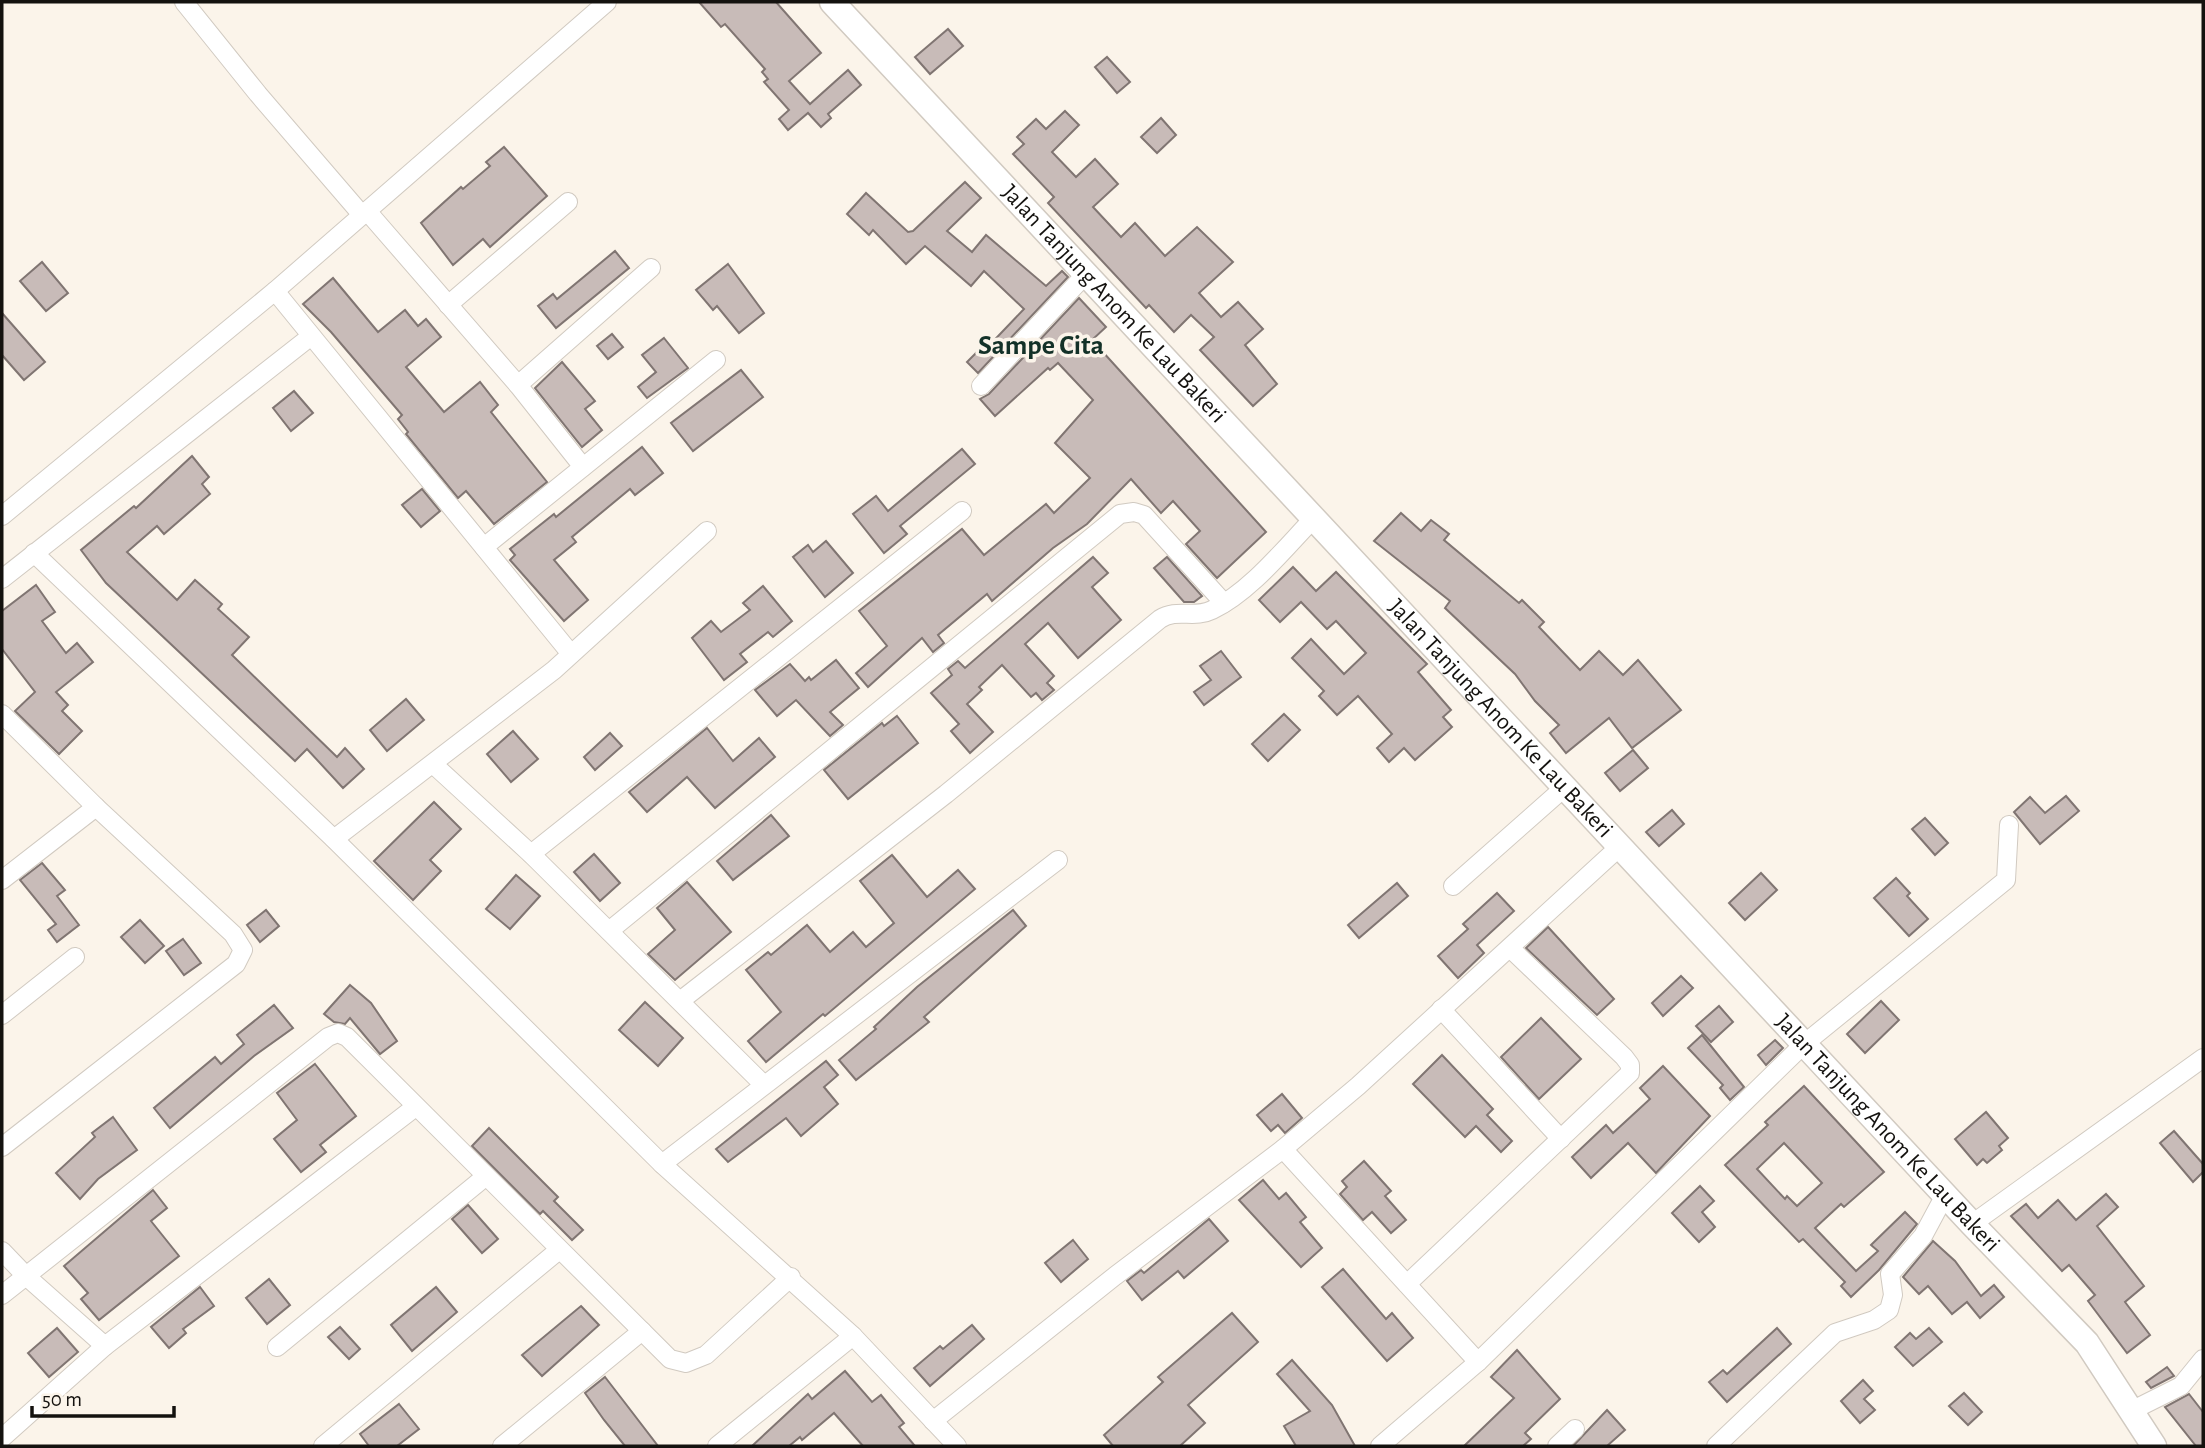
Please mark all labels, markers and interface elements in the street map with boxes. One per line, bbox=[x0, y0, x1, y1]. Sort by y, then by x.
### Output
street label: Jalan Tanjung Anom Ke Lau Bakeri bbox=[997, 180, 1230, 428]
district label: Sampe Cita bbox=[978, 332, 1104, 360]
street label: Jalan Tanjung Anom Ke Lau Bakeri bbox=[1384, 595, 1617, 842]
street label: Jalan Tanjung Anom Ke Lau Bakeri bbox=[1771, 1009, 2004, 1257]
scale bar bbox=[32, 1374, 173, 1418]
text: 50 m bbox=[42, 1389, 82, 1410]

